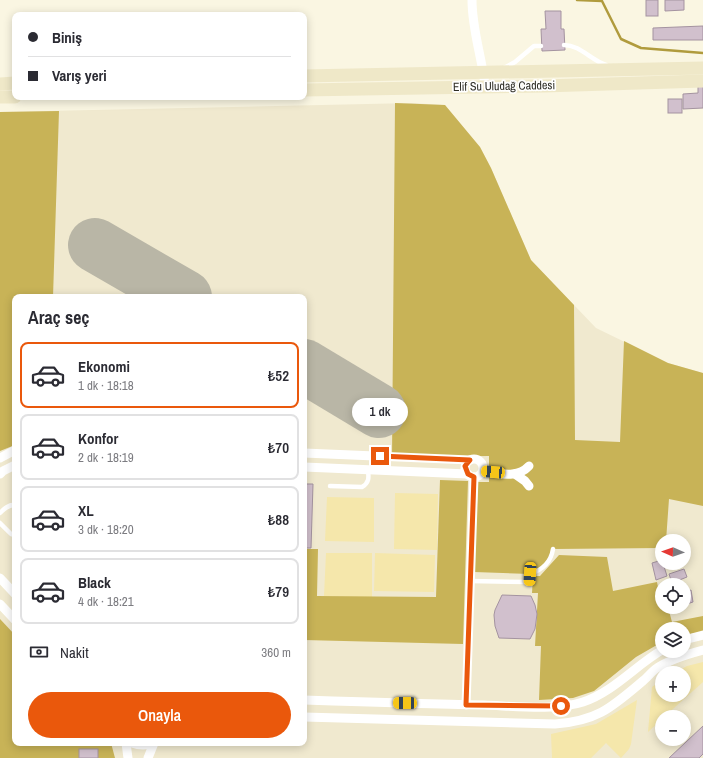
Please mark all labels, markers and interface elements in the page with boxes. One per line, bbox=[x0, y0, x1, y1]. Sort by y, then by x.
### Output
text: Biniş bbox=[52, 27, 82, 48]
text: Varış yeri bbox=[52, 65, 107, 86]
street label: Elif Su Uludağ Caddesi bbox=[453, 77, 555, 95]
text: Araç seç bbox=[28, 305, 90, 330]
text: Ekonomi bbox=[78, 356, 130, 377]
icon: car bbox=[30, 357, 66, 393]
text: ₺52 bbox=[268, 365, 289, 386]
text: 1 dk · 18:18 bbox=[78, 377, 134, 394]
callout: 1 dk bbox=[352, 398, 408, 426]
text: 1 dk bbox=[370, 403, 390, 420]
text: Konfor bbox=[78, 428, 118, 449]
icon: car bbox=[30, 429, 66, 465]
text: ₺70 bbox=[268, 437, 289, 458]
route end bbox=[371, 447, 389, 465]
text: 2 dk · 18:19 bbox=[78, 449, 134, 466]
car bbox=[481, 465, 505, 479]
text: XL bbox=[78, 500, 94, 521]
icon: car bbox=[30, 501, 66, 537]
text: ₺88 bbox=[268, 509, 289, 530]
text: 3 dk · 18:20 bbox=[78, 521, 134, 538]
north arrow bbox=[655, 534, 691, 570]
map controls bbox=[655, 534, 691, 746]
car bbox=[523, 562, 537, 586]
text: Black bbox=[78, 572, 111, 593]
icon: car bbox=[30, 573, 66, 609]
button: locate bbox=[655, 578, 691, 614]
text: ₺79 bbox=[268, 581, 289, 602]
text: 4 dk · 18:21 bbox=[78, 593, 134, 610]
button: layers bbox=[655, 622, 691, 658]
icon: cash bbox=[28, 641, 50, 663]
text: Nakit bbox=[60, 642, 89, 663]
text: 360 m bbox=[261, 644, 291, 661]
button: + bbox=[655, 666, 691, 702]
button: Onayla bbox=[28, 692, 291, 738]
car bbox=[393, 697, 417, 709]
route start bbox=[552, 697, 570, 715]
button: − bbox=[655, 710, 691, 746]

